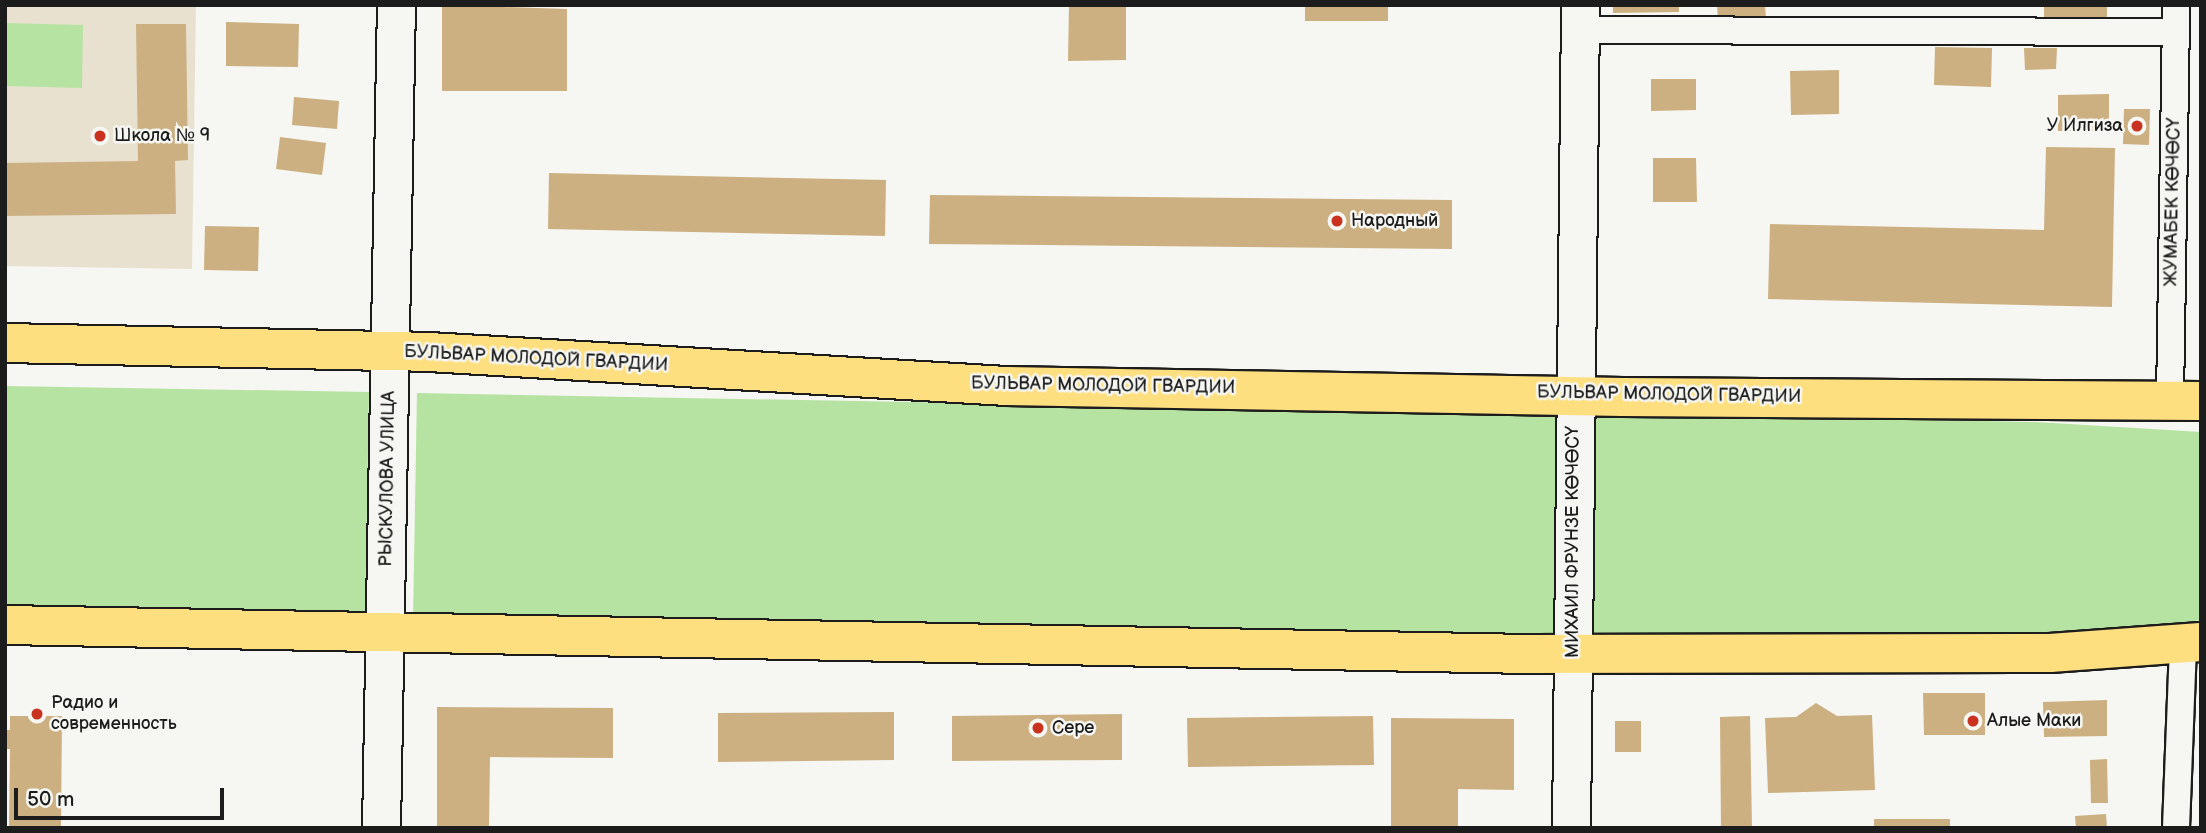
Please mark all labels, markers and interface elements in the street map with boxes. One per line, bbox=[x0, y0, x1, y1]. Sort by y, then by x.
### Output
place label: У Илгиза bbox=[2046, 115, 2123, 137]
street label: ЖУМАБЕК КӨЧӨСҮ bbox=[2161, 117, 2185, 287]
marker: У Илгиза bbox=[2129, 118, 2145, 134]
place label: Школа № 9 bbox=[114, 125, 210, 147]
marker: Школа № 9 bbox=[92, 128, 108, 144]
place label: Народный bbox=[1351, 210, 1438, 232]
marker: Народный bbox=[1329, 213, 1345, 229]
street label: БУЛЬВАР МОЛОДОЙ ГВАРДИИ bbox=[404, 341, 668, 377]
street label: БУЛЬВАР МОЛОДОЙ ГВАРДИИ bbox=[971, 373, 1235, 399]
street label: БУЛЬВАР МОЛОДОЙ ГВАРДИИ bbox=[1537, 382, 1801, 408]
street label: РЫСКУЛОВА УЛИЦА bbox=[376, 391, 400, 567]
street label: МИХАИЛ ФРУНЗЕ КӨЧӨСҮ bbox=[1562, 426, 1584, 658]
place label: Радио и современность bbox=[51, 693, 177, 736]
marker: Радио и современность bbox=[29, 706, 45, 722]
place label: Алые Маки bbox=[1987, 710, 2081, 732]
marker: Алые Маки bbox=[1965, 713, 1981, 729]
place label: Сере bbox=[1052, 717, 1094, 739]
marker: Сере bbox=[1030, 720, 1046, 736]
scale bar bbox=[18, 774, 228, 818]
text: 50 m bbox=[27, 787, 74, 812]

